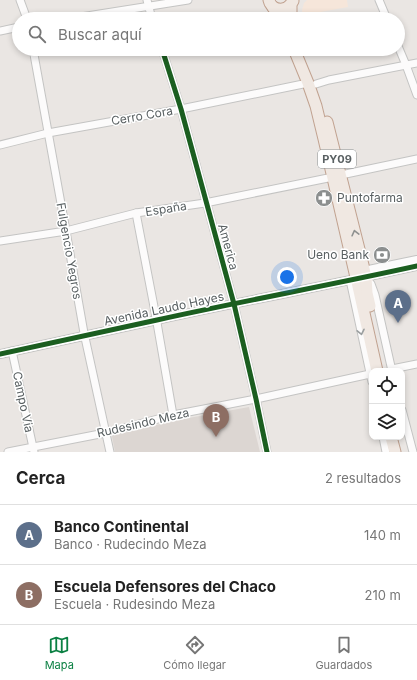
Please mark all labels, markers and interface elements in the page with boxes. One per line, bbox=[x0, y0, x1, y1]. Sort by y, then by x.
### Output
search box bbox=[12, 12, 405, 56]
icon: search bbox=[26, 23, 48, 45]
text: Buscar aquí bbox=[58, 25, 142, 44]
street label: Cerro Cora bbox=[110, 103, 174, 128]
road number: PY09 bbox=[318, 150, 356, 168]
pharmacy icon: Puntofarma bbox=[314, 188, 334, 208]
place label: Puntofarma bbox=[337, 190, 403, 205]
street label: España bbox=[144, 198, 188, 219]
street label: Fulgencio Yegros bbox=[54, 201, 85, 300]
street label: America bbox=[215, 222, 242, 272]
one-way arrow bbox=[351, 230, 360, 237]
bank icon: Ueno Bank bbox=[372, 245, 392, 265]
place label: Ueno Bank bbox=[307, 247, 369, 262]
your location bbox=[277, 267, 297, 287]
street label: Avenida Laudo Hayes bbox=[103, 288, 225, 329]
pin: A bbox=[385, 290, 411, 323]
one-way arrow bbox=[357, 329, 365, 335]
map controls bbox=[369, 368, 405, 440]
button: locate bbox=[369, 368, 405, 404]
street label: Campo Via bbox=[10, 370, 37, 434]
pin: B bbox=[203, 404, 229, 437]
button: layers bbox=[369, 404, 405, 440]
street label: Rudesindo Meza bbox=[95, 405, 191, 440]
text: Cerca bbox=[16, 468, 65, 488]
text: 2 resultados bbox=[325, 470, 401, 486]
text: Banco Continental bbox=[54, 517, 189, 536]
text: A bbox=[24, 527, 34, 543]
text: 140 m bbox=[364, 527, 401, 543]
text: Banco · Rudecindo Meza bbox=[54, 536, 207, 552]
text: Escuela Defensores del Chaco bbox=[54, 577, 276, 596]
text: B bbox=[25, 587, 33, 603]
text: 210 m bbox=[365, 587, 401, 603]
text: Escuela · Rudesindo Meza bbox=[54, 596, 215, 612]
tab: Mapa bbox=[45, 634, 74, 672]
tab: Cómo llegar bbox=[163, 634, 226, 672]
tab: Guardados bbox=[315, 634, 372, 672]

